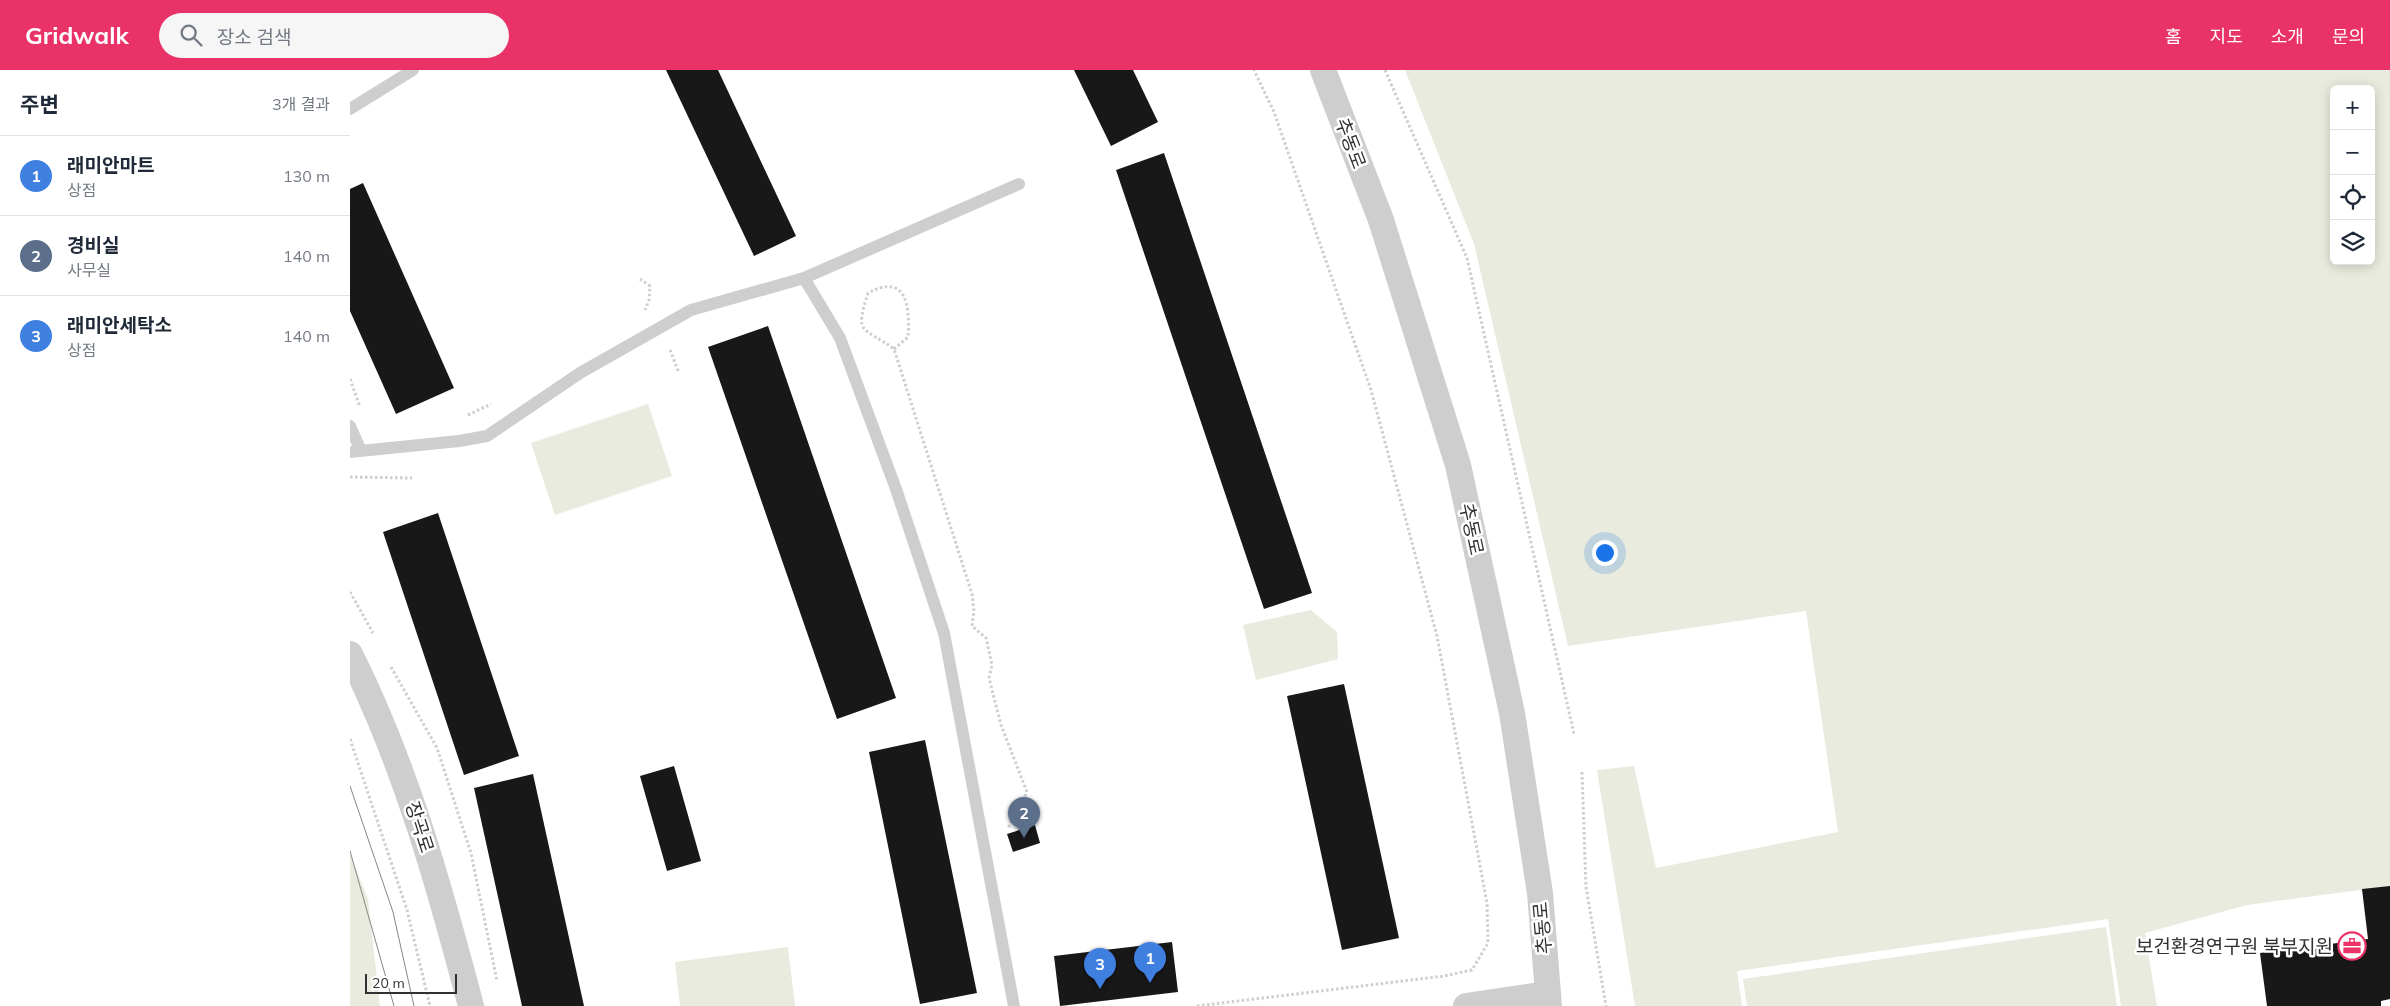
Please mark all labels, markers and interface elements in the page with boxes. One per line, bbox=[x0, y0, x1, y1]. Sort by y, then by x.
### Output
search box bbox=[159, 13, 509, 58]
text: Gridwalk bbox=[25, 20, 129, 50]
icon: search bbox=[177, 21, 205, 49]
text: 장소 검색 bbox=[217, 25, 292, 49]
text: 홈 bbox=[2165, 25, 2182, 48]
text: 지도 bbox=[2210, 25, 2243, 48]
text: 소개 bbox=[2271, 25, 2304, 48]
text: 문의 bbox=[2332, 25, 2365, 48]
map controls bbox=[2330, 85, 2375, 265]
button: + bbox=[2330, 85, 2375, 130]
text: 주변 bbox=[20, 91, 59, 117]
text: 3개 결과 bbox=[272, 94, 330, 114]
street label: 추동로 bbox=[1330, 114, 1372, 172]
button: − bbox=[2330, 130, 2375, 175]
text: 래미안마트 bbox=[67, 153, 154, 177]
text: 1 bbox=[31, 166, 41, 186]
text: 130 m bbox=[283, 166, 330, 186]
button: locate bbox=[2330, 175, 2375, 220]
text: 상점 bbox=[67, 180, 96, 200]
button: layers bbox=[2330, 220, 2375, 265]
text: 경비실 bbox=[67, 233, 119, 257]
text: 2 bbox=[31, 246, 41, 266]
text: 140 m bbox=[283, 246, 330, 266]
text: 사무실 bbox=[67, 260, 111, 280]
text: 래미안세탁소 bbox=[67, 313, 172, 337]
text: 3 bbox=[31, 326, 41, 346]
text: 140 m bbox=[283, 326, 330, 346]
text: 상점 bbox=[67, 340, 96, 360]
street label: 추동로 bbox=[1455, 501, 1489, 557]
your location bbox=[1592, 540, 1618, 566]
pin: 2 bbox=[1008, 797, 1040, 838]
street label: 장곡로 bbox=[400, 798, 440, 856]
street label: 추동로 bbox=[1528, 901, 1556, 955]
office icon: 보건환경연구원 북부지원 bbox=[2337, 931, 2367, 961]
place label: 보건환경연구원 북부지원 bbox=[2136, 934, 2333, 958]
pin: 1 bbox=[1134, 942, 1166, 983]
pin: 3 bbox=[1084, 948, 1116, 989]
scale bar bbox=[365, 971, 458, 994]
text: 20 m bbox=[372, 974, 405, 992]

